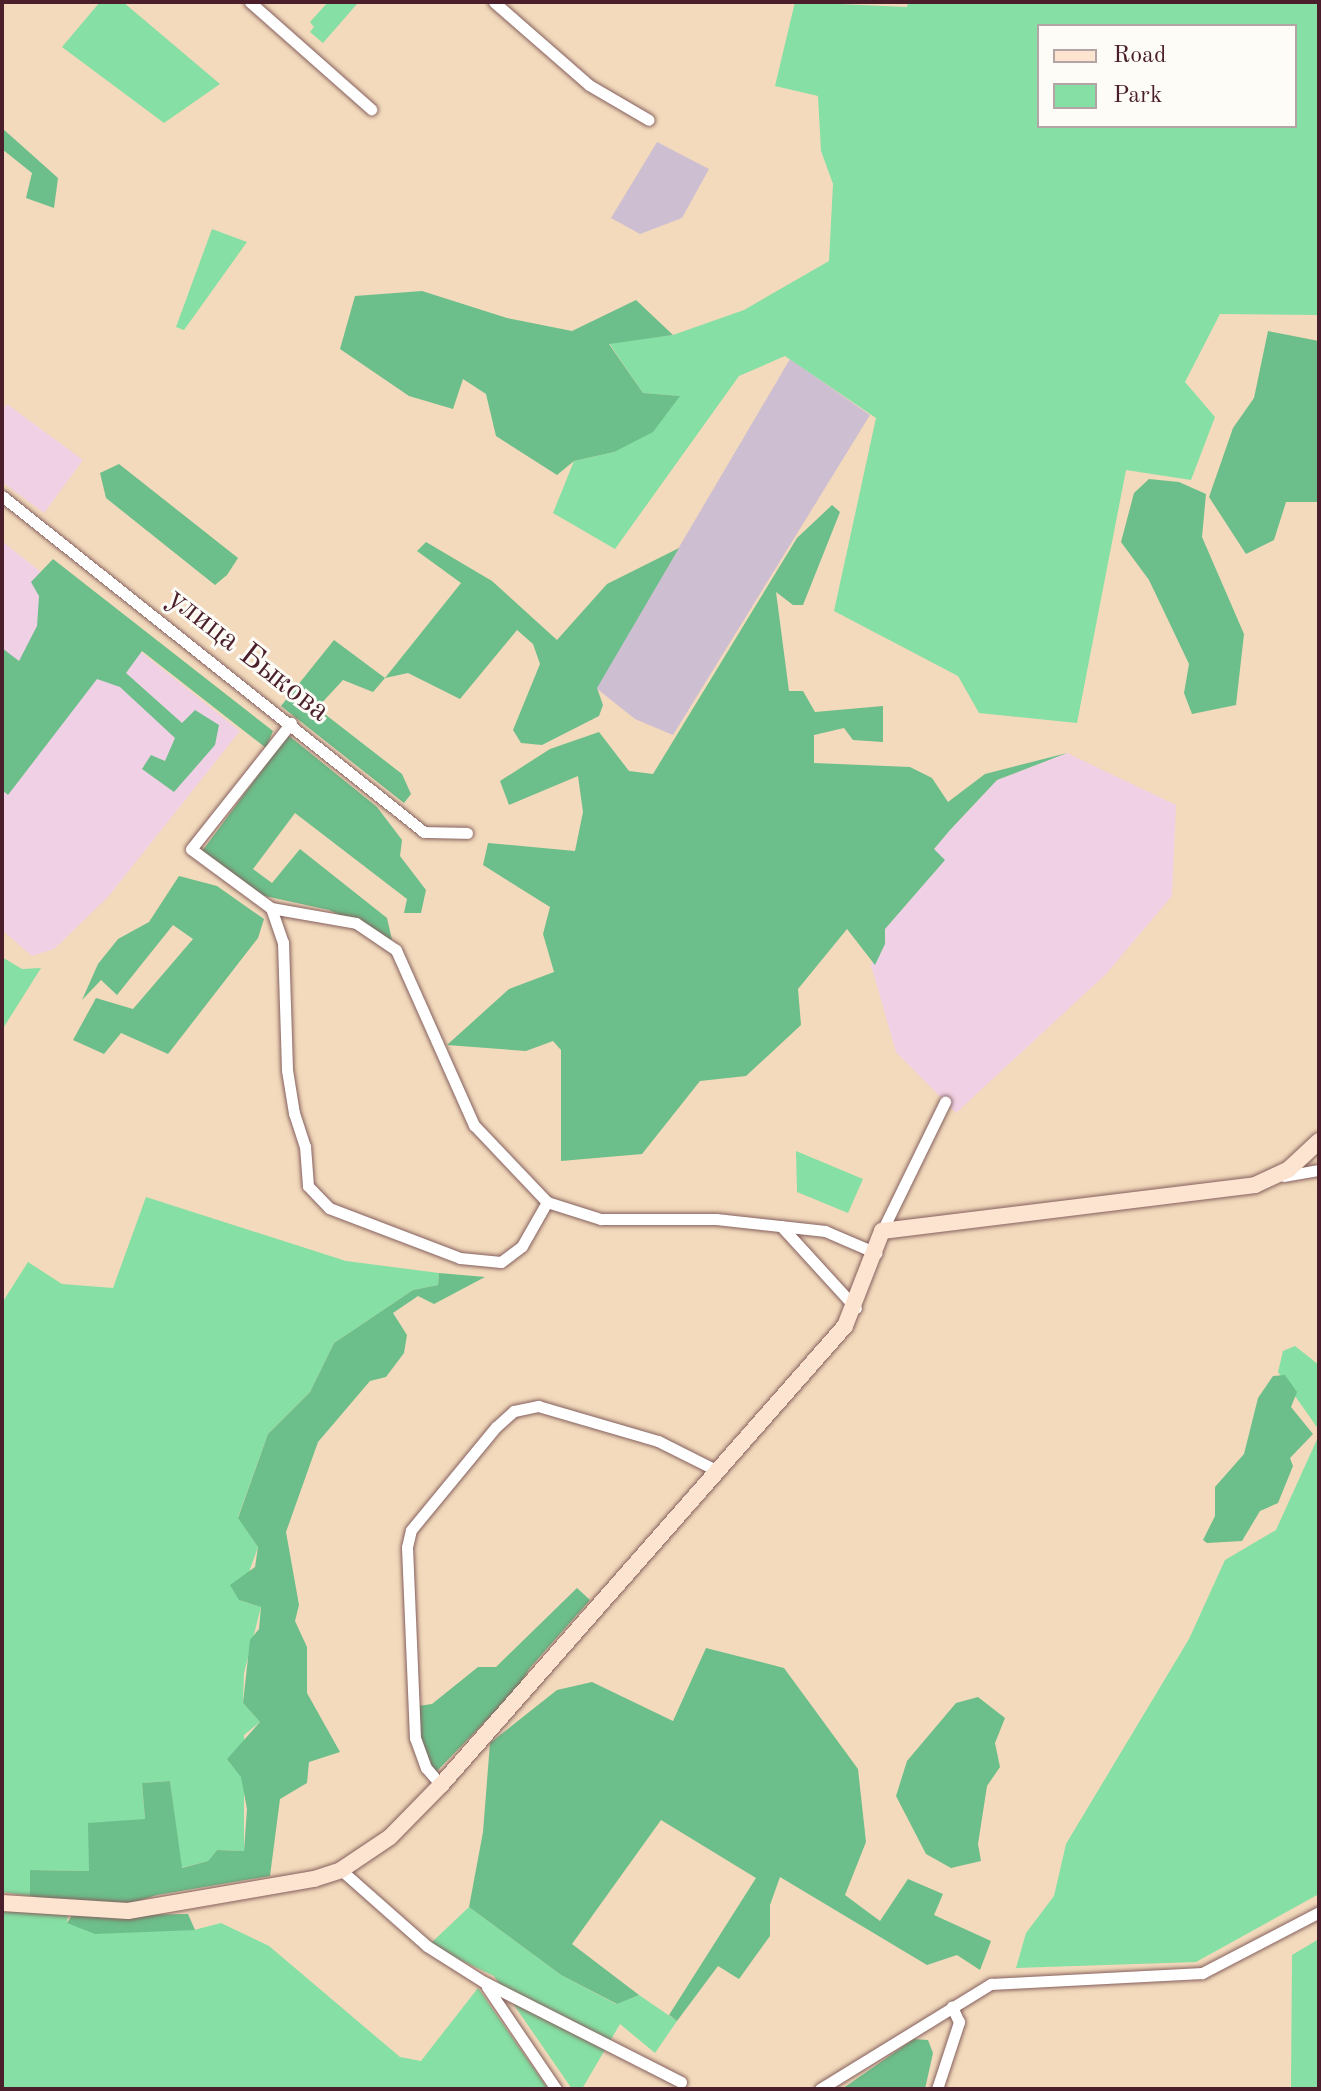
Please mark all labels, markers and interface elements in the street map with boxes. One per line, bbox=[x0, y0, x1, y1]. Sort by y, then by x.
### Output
legend bbox=[1037, 24, 1297, 128]
text: Road bbox=[1113, 44, 1166, 68]
text: Park bbox=[1113, 84, 1162, 108]
street label: улица Быкова bbox=[159, 581, 337, 731]

